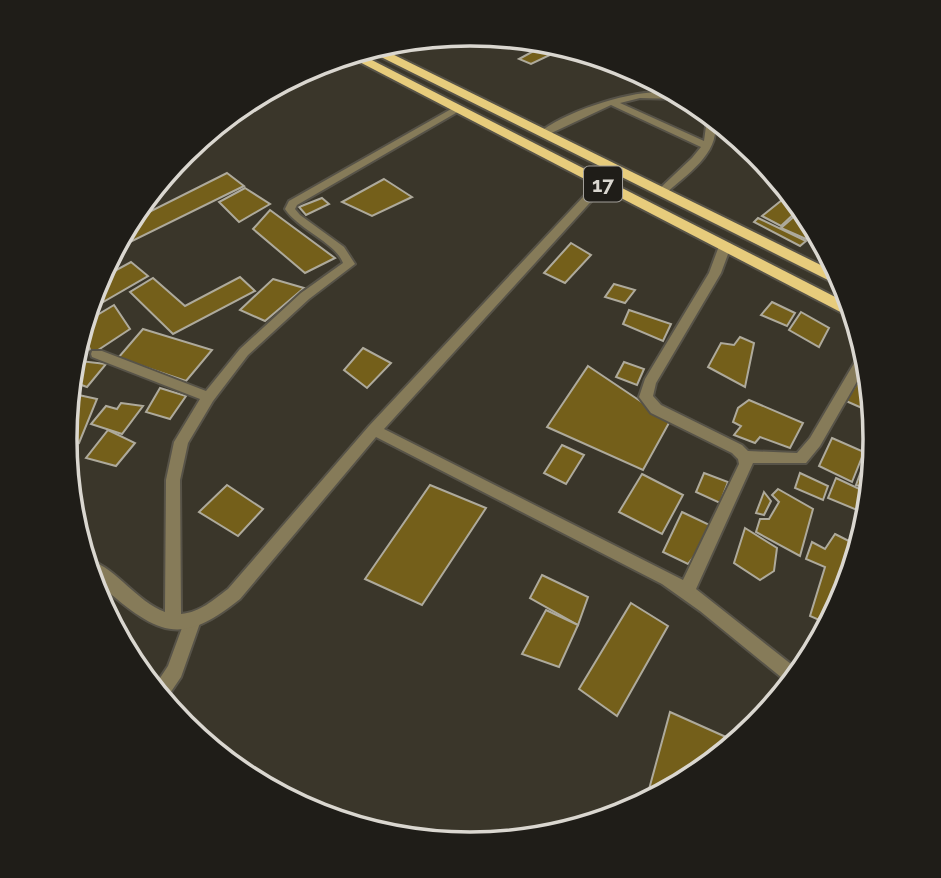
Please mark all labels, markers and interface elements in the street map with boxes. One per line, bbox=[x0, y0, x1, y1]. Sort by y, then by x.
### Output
road number: 17 bbox=[584, 166, 622, 202]

